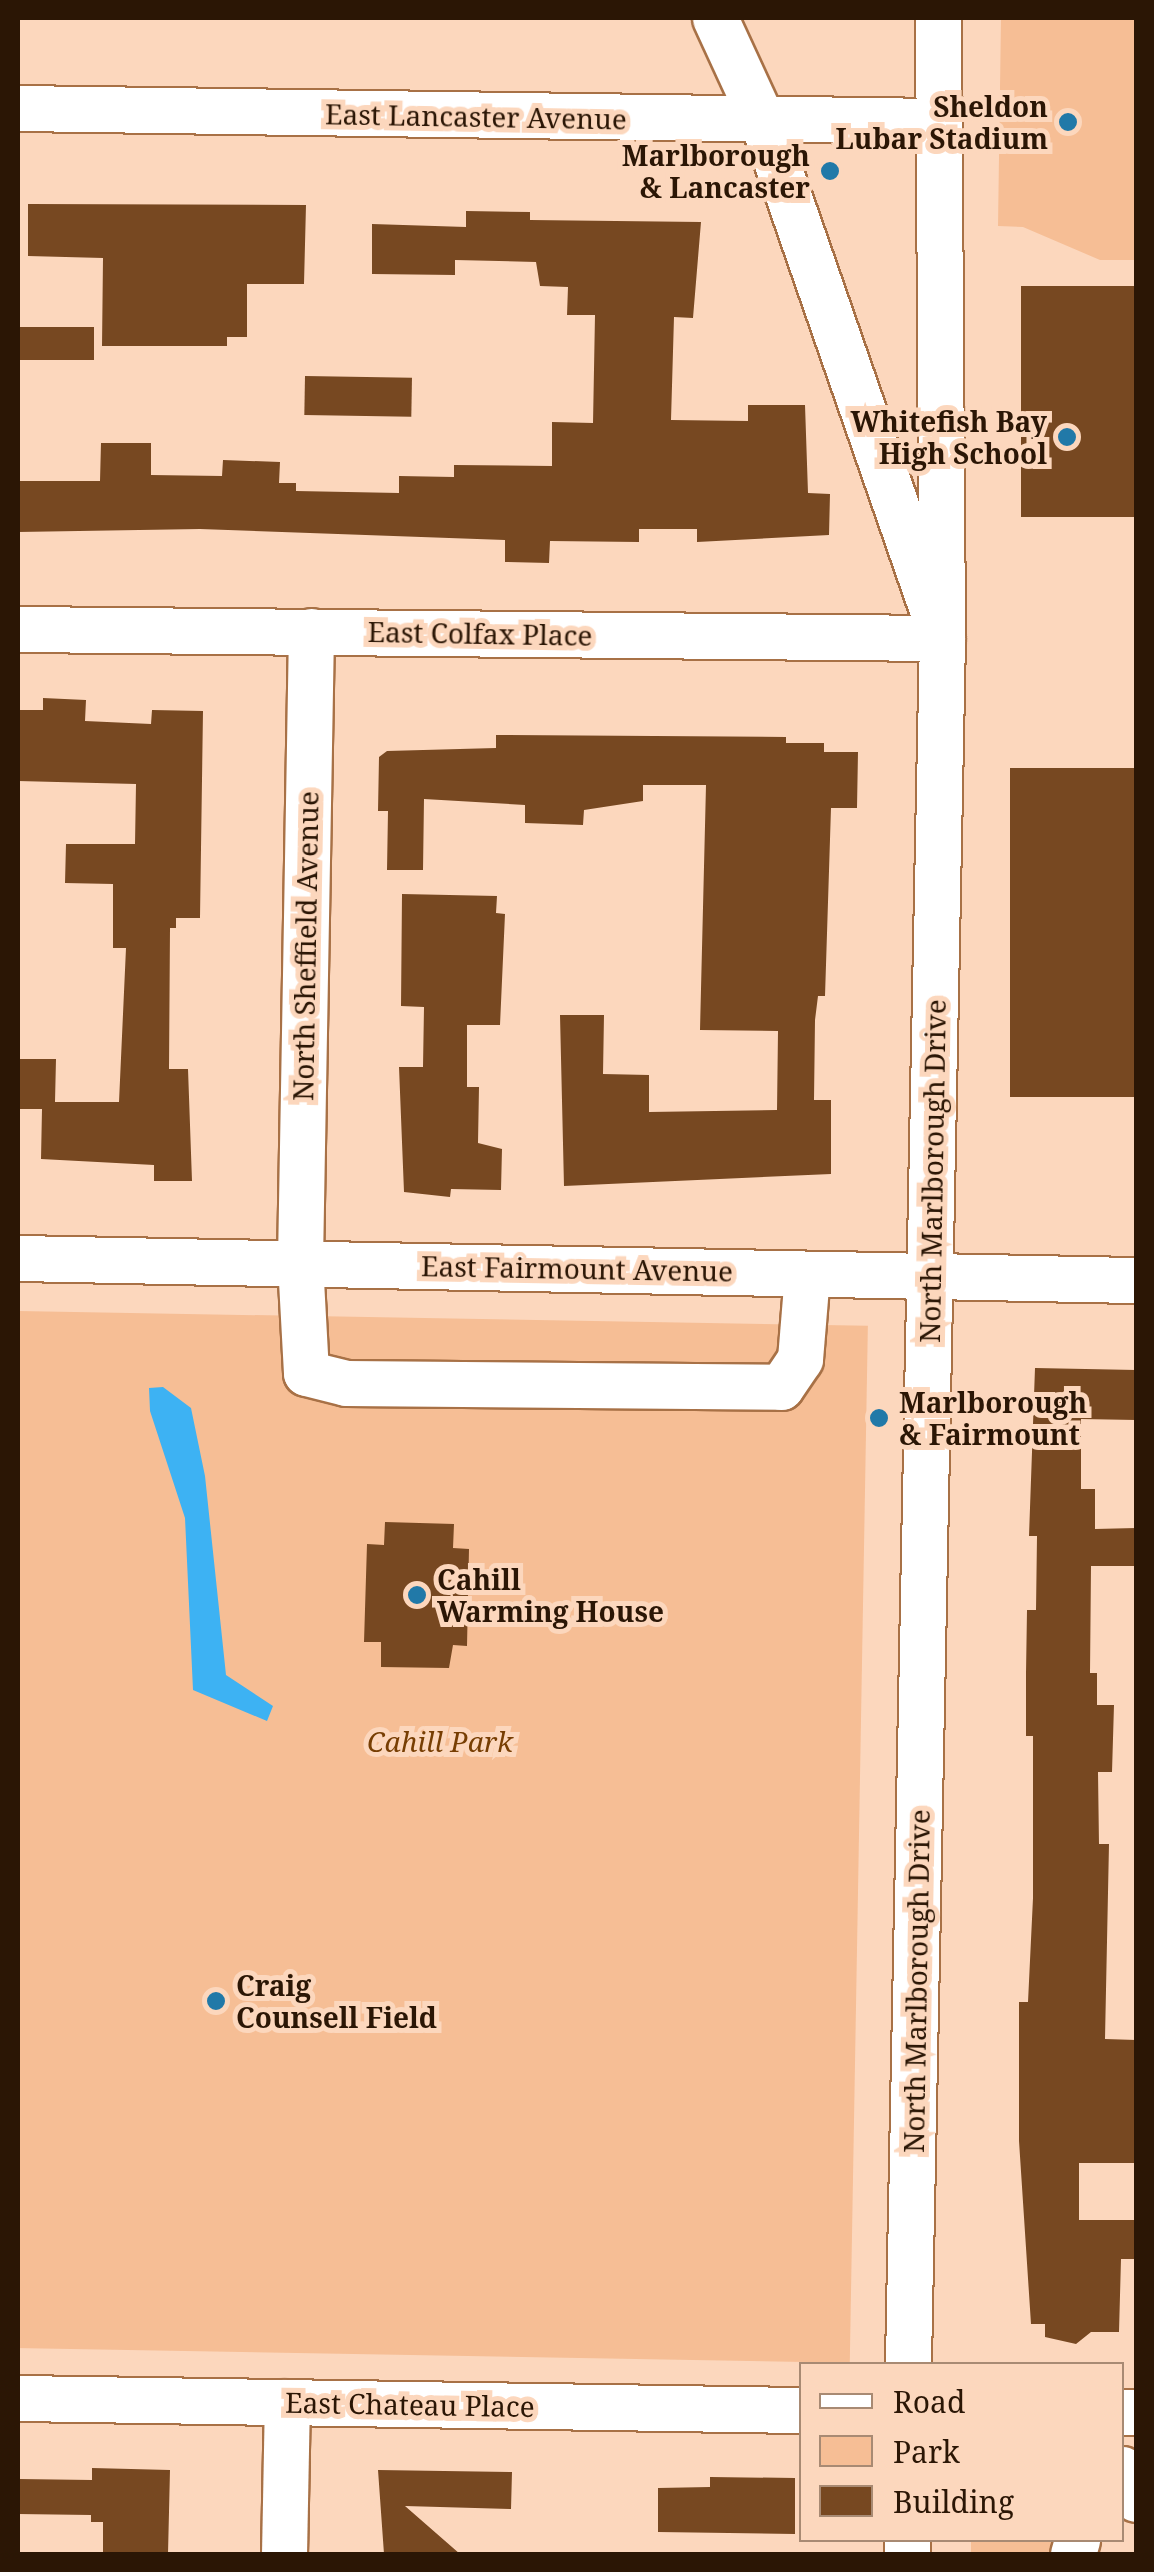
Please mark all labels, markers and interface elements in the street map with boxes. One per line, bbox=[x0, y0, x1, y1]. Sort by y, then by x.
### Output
place label: Sheldon Lubar Stadium bbox=[835, 89, 1048, 155]
street label: East Lancaster Avenue bbox=[325, 97, 627, 135]
marker: Sheldon Lubar Stadium bbox=[1057, 111, 1079, 133]
place label: Marlborough & Lancaster bbox=[622, 138, 810, 204]
marker: Marlborough & Lancaster bbox=[819, 160, 841, 182]
place label: Whitefish Bay High School bbox=[850, 404, 1047, 470]
marker: Whitefish Bay High School bbox=[1056, 426, 1078, 448]
street label: East Colfax Place bbox=[367, 614, 593, 652]
street label: North Sheffield Avenue bbox=[285, 791, 325, 1101]
street label: North Marlborough Drive bbox=[912, 999, 952, 1343]
street label: East Fairmount Avenue bbox=[421, 1248, 733, 1288]
place label: Marlborough & Fairmount bbox=[899, 1385, 1087, 1451]
marker: Marlborough & Fairmount bbox=[868, 1407, 890, 1429]
place label: Cahill Warming House bbox=[437, 1562, 664, 1628]
marker: Cahill Warming House bbox=[406, 1584, 428, 1606]
park label: Cahill Park bbox=[367, 1724, 513, 1758]
street label: North Marlborough Drive bbox=[896, 1809, 936, 2153]
place label: Craig Counsell Field bbox=[236, 1968, 437, 2034]
marker: Craig Counsell Field bbox=[205, 1990, 227, 2012]
legend bbox=[799, 2362, 1124, 2542]
text: Road bbox=[893, 2381, 965, 2422]
street label: East Chateau Place bbox=[285, 2385, 535, 2423]
text: Park bbox=[893, 2431, 960, 2472]
text: Building bbox=[893, 2481, 1014, 2522]

